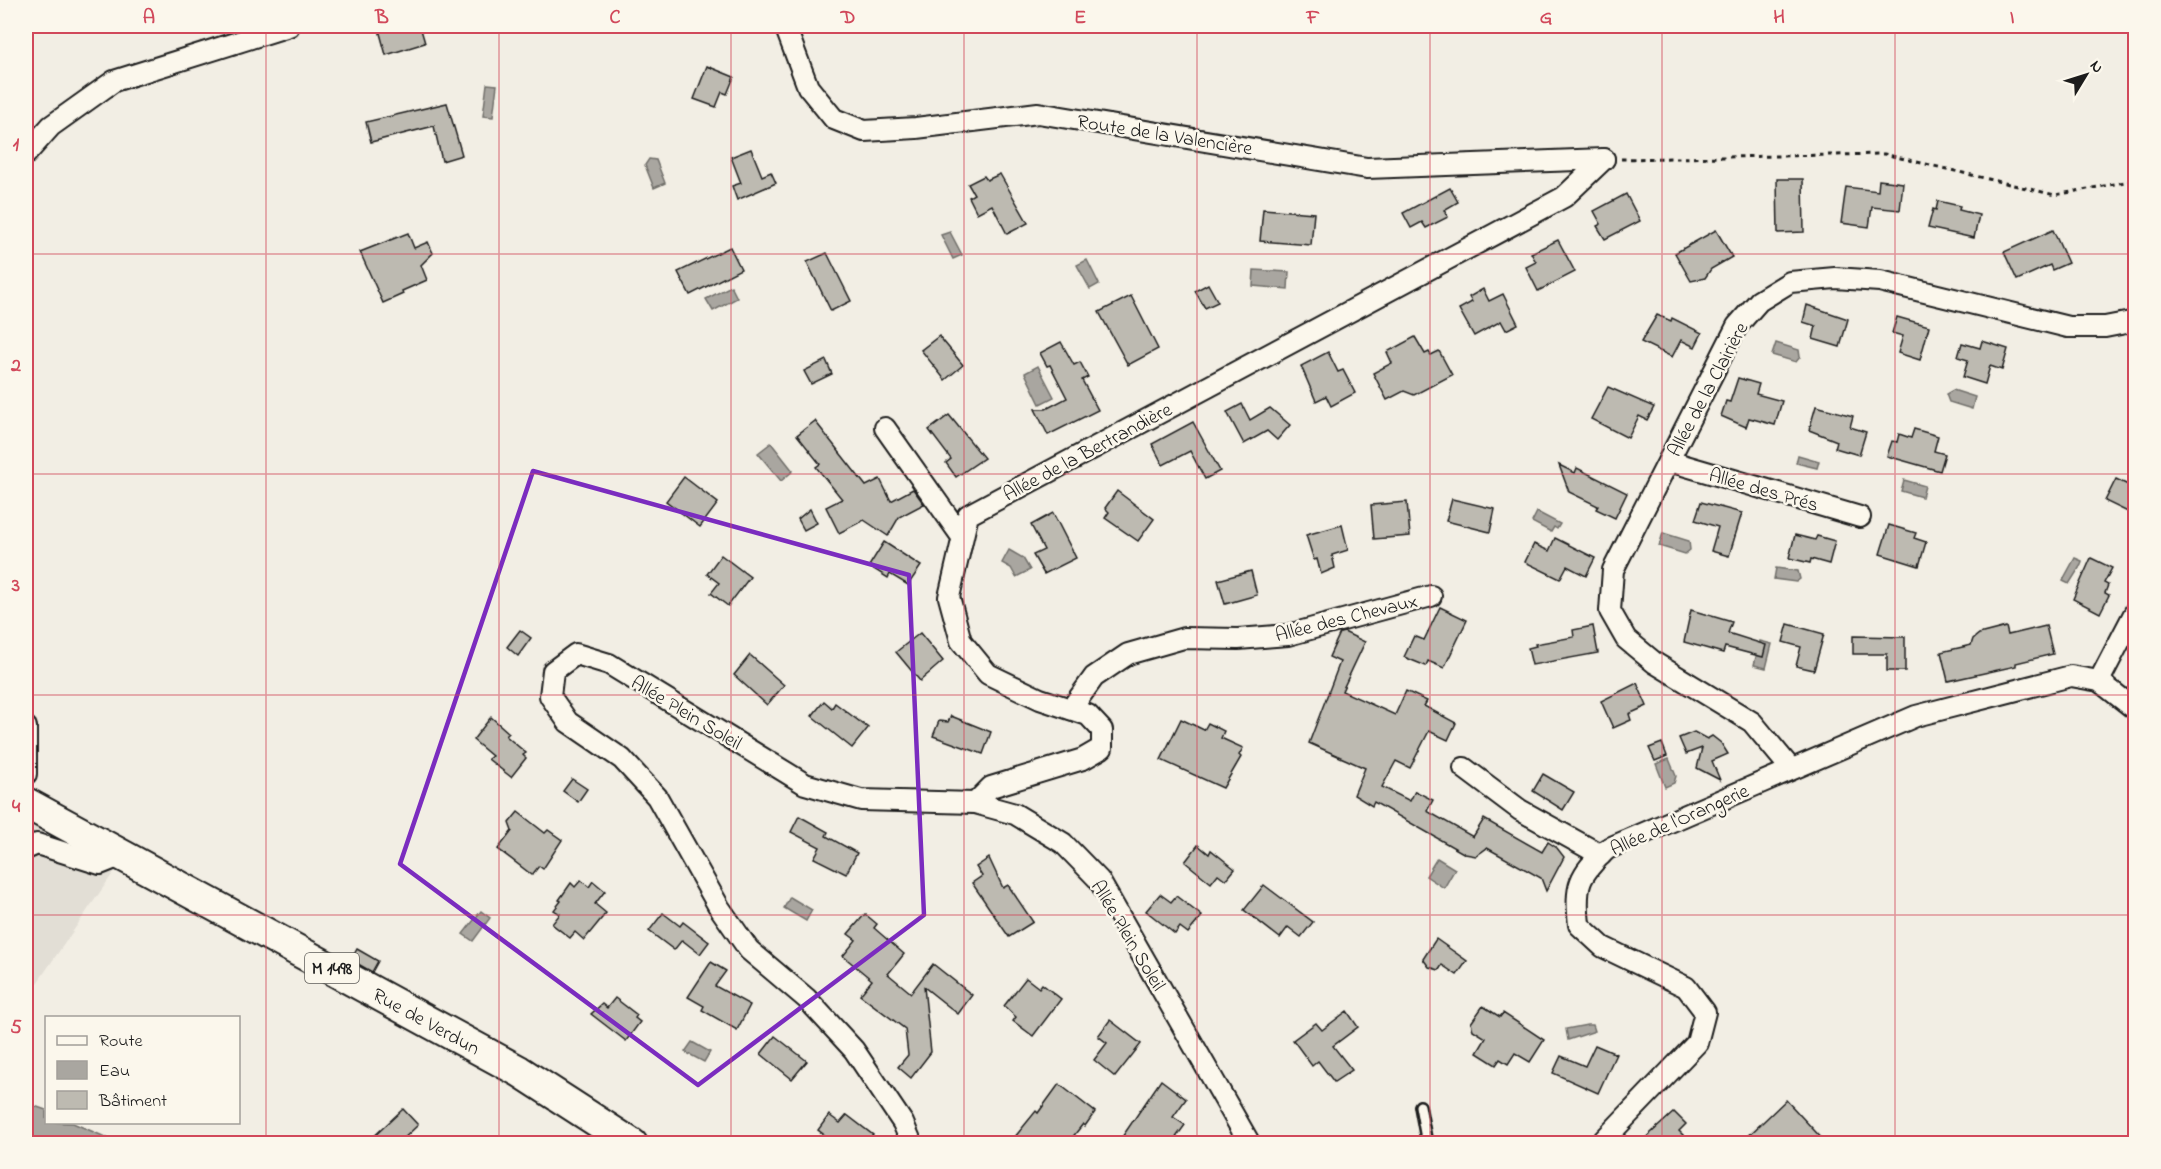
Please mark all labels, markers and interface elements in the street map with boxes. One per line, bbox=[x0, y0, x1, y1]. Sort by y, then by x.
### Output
text: A bbox=[143, 4, 155, 33]
text: B bbox=[374, 4, 389, 33]
text: C bbox=[610, 4, 621, 33]
text: D bbox=[840, 4, 855, 33]
text: E bbox=[1074, 4, 1086, 33]
text: F bbox=[1306, 4, 1320, 33]
text: G bbox=[1540, 4, 1553, 33]
text: H bbox=[1773, 4, 1785, 33]
text: I bbox=[2010, 4, 2015, 33]
north arrow bbox=[2056, 45, 2116, 105]
text: N bbox=[2083, 55, 2109, 79]
street label: Route de la Valencière bbox=[1075, 108, 1254, 165]
text: 1 bbox=[13, 131, 20, 160]
street label: Allée de la Clairière bbox=[1661, 318, 1757, 463]
text: 2 bbox=[10, 352, 21, 381]
street label: Allée de la Bertrandière bbox=[999, 396, 1178, 510]
street label: Allée des Prés bbox=[1705, 462, 1822, 521]
text: 3 bbox=[11, 572, 20, 601]
street label: Allée des Chevaux bbox=[1272, 588, 1421, 651]
street label: Allée Plein Soleil bbox=[625, 670, 747, 759]
street label: Allée de l'Orangerie bbox=[1606, 778, 1755, 866]
text: 4 bbox=[12, 793, 21, 822]
street label: Allée Plein Soleil bbox=[1082, 875, 1171, 997]
road number: M 1498 bbox=[305, 953, 359, 983]
street label: Rue de Verdun bbox=[366, 982, 485, 1064]
text: 5 bbox=[10, 1014, 22, 1043]
legend bbox=[45, 1016, 240, 1124]
text: Route bbox=[99, 1029, 144, 1055]
text: Eau bbox=[99, 1059, 130, 1085]
text: Bâtiment bbox=[98, 1089, 167, 1115]

